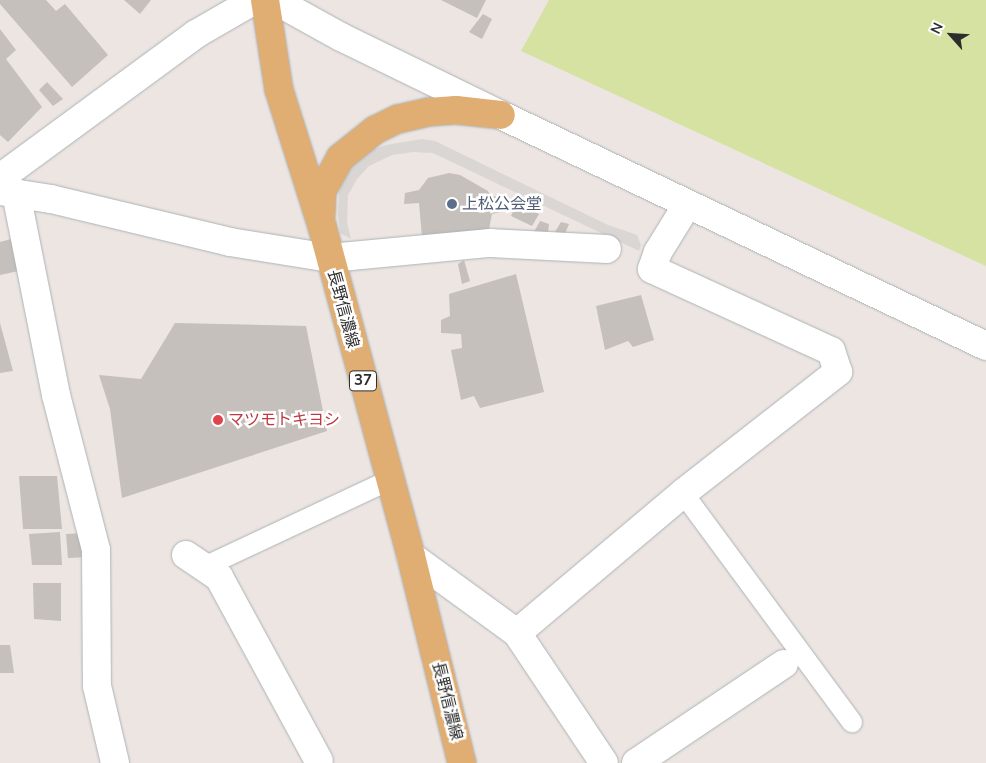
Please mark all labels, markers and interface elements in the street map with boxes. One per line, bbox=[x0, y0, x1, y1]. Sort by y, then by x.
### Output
north arrow bbox=[926, 10, 976, 60]
text: N bbox=[926, 19, 948, 37]
place label: 上松公会堂 bbox=[462, 194, 542, 214]
marker: 上松公会堂 bbox=[446, 198, 458, 210]
street label: 長野信濃線 bbox=[323, 268, 363, 350]
road number: 37 bbox=[348, 368, 378, 394]
place label: マツモトキヨシ bbox=[228, 410, 340, 430]
marker: マツモトキヨシ bbox=[212, 414, 224, 426]
street label: 長野信濃線 bbox=[428, 660, 466, 742]

